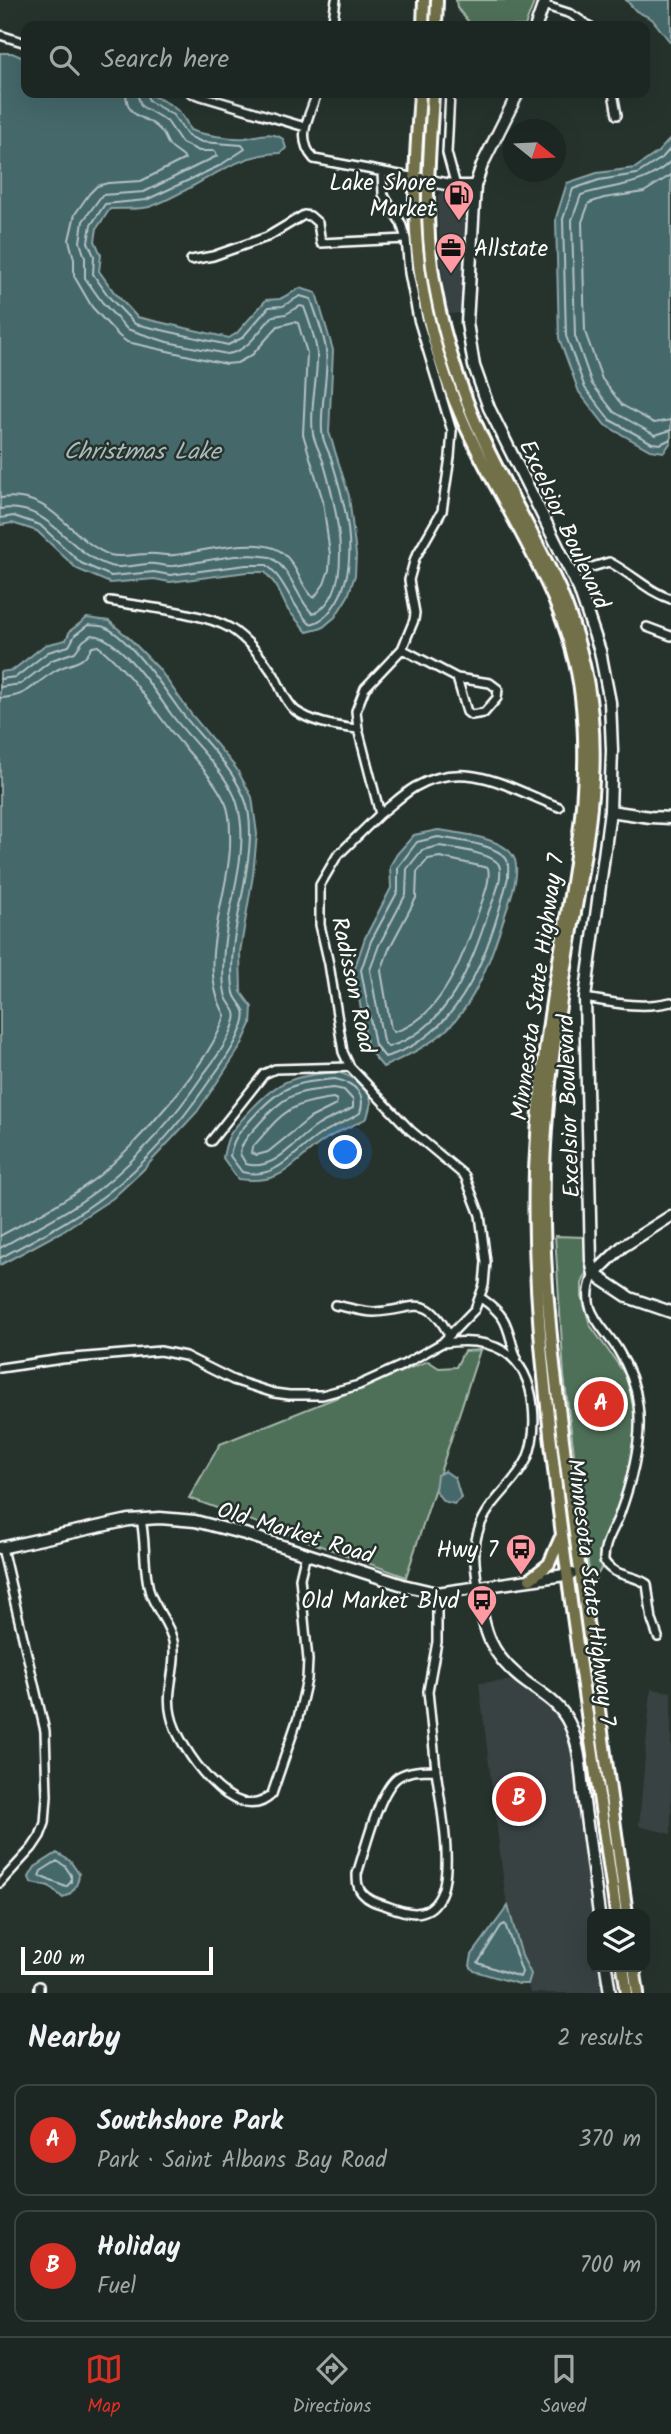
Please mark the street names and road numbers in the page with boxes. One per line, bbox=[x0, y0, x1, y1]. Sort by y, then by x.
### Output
street label: Excelsior Boulevard bbox=[508, 434, 619, 616]
street label: Minnesota State Highway 7 bbox=[502, 850, 576, 1123]
street label: Radisson Road bbox=[320, 914, 384, 1058]
street label: Excelsior Boulevard bbox=[549, 1013, 591, 1198]
street label: Minnesota State Highway 7 bbox=[556, 1457, 624, 1729]
street label: Old Market Road bbox=[213, 1493, 379, 1575]

